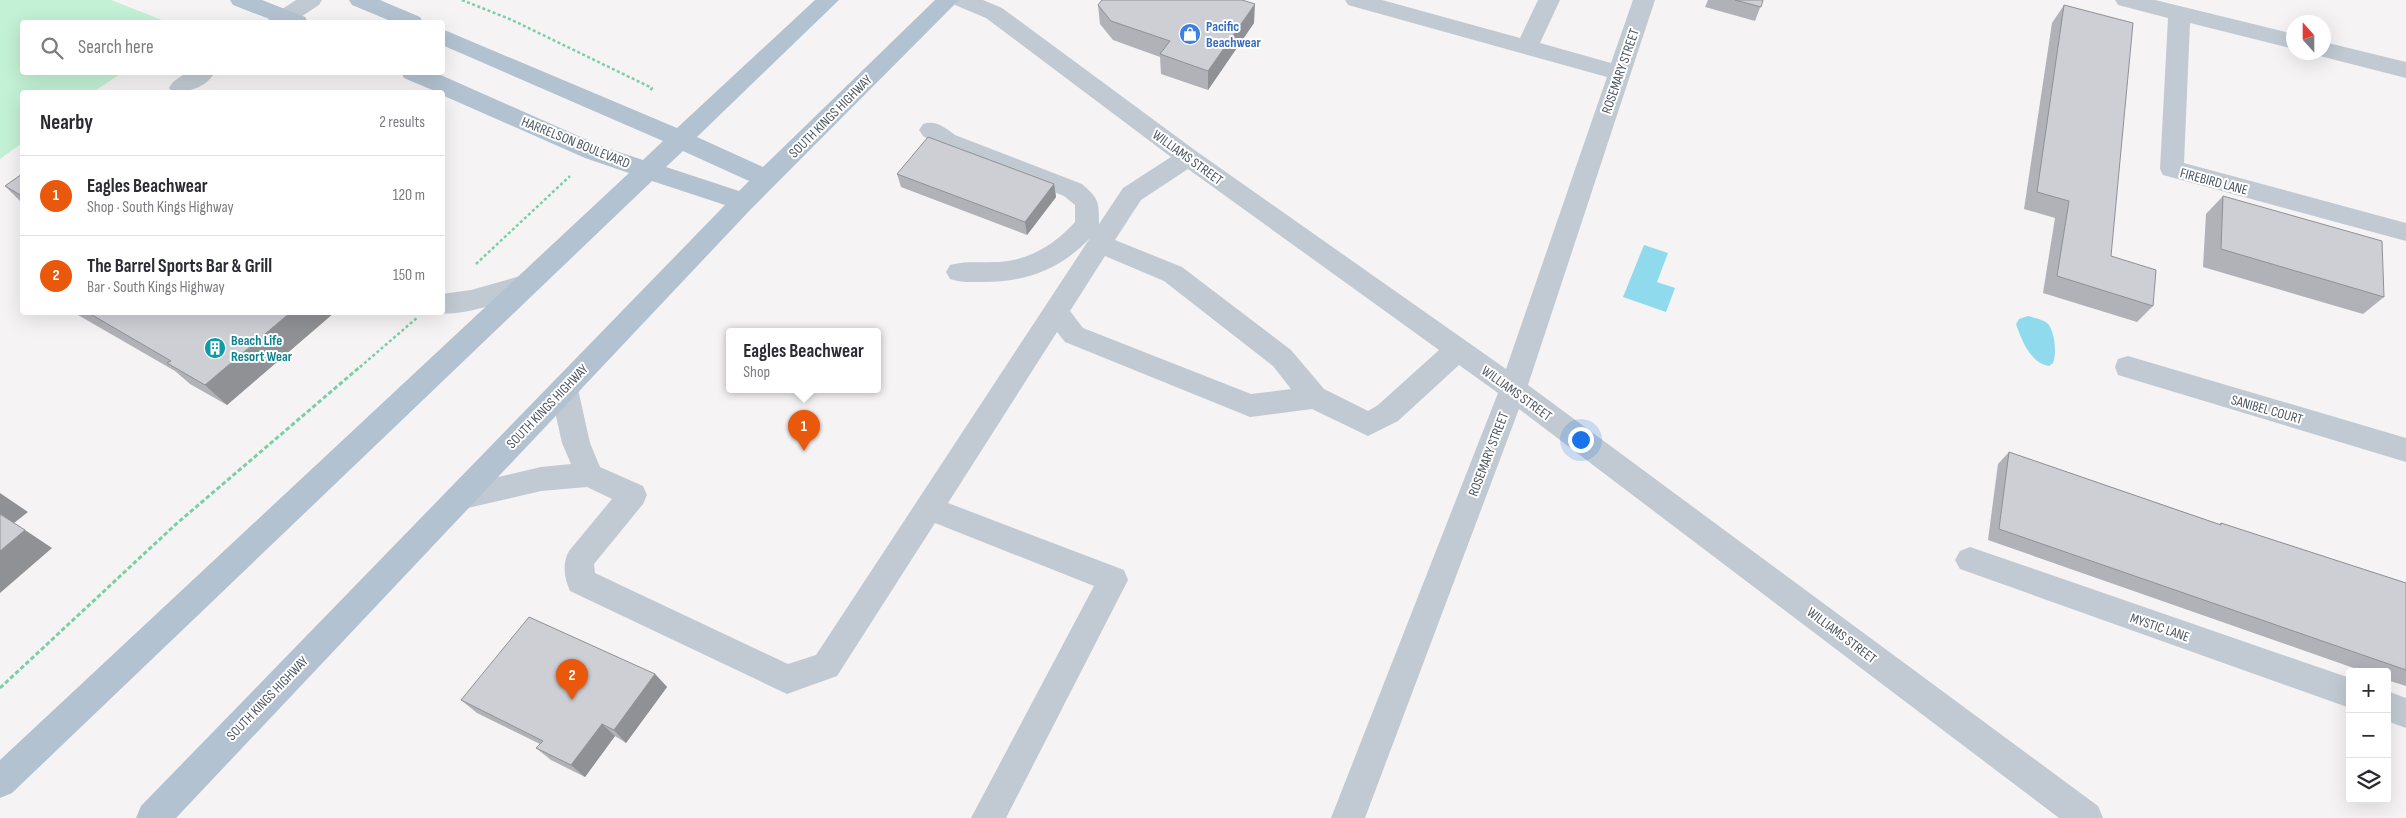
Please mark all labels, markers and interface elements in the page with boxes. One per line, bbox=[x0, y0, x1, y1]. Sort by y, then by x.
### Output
north arrow bbox=[2286, 15, 2331, 60]
place label: Pacific Beachwear bbox=[1206, 18, 1262, 51]
search box bbox=[20, 20, 445, 75]
shop icon: Pacific Beachwear bbox=[1178, 22, 1202, 46]
street label: ROSEMARY STREET bbox=[1598, 26, 1643, 116]
icon: search bbox=[38, 34, 66, 62]
text: Search here bbox=[78, 36, 154, 59]
street label: SOUTH KINGS HIGHWAY bbox=[785, 71, 875, 161]
text: Nearby bbox=[40, 110, 93, 135]
text: 2 results bbox=[379, 113, 425, 132]
street label: HARRELSON BOULEVARD bbox=[519, 113, 633, 172]
street label: WILLIAMS STREET bbox=[1149, 126, 1227, 189]
street label: FIREBIRD LANE bbox=[2178, 164, 2250, 199]
text: Eagles Beachwear bbox=[87, 175, 208, 198]
text: 1 bbox=[53, 186, 59, 205]
text: 120 m bbox=[393, 186, 425, 205]
text: Shop · South Kings Highway bbox=[87, 198, 234, 217]
text: The Barrel Sports Bar & Grill bbox=[87, 255, 272, 278]
text: 2 bbox=[52, 266, 60, 285]
text: 150 m bbox=[393, 266, 425, 285]
text: Bar · South Kings Highway bbox=[87, 278, 225, 297]
popup bbox=[726, 328, 881, 393]
place label: Beach Life Resort Wear bbox=[231, 332, 293, 365]
building icon: Beach Life Resort Wear bbox=[203, 336, 227, 360]
text: Eagles Beachwear bbox=[743, 340, 864, 363]
street label: SOUTH KINGS HIGHWAY bbox=[503, 361, 592, 452]
street label: WILLIAMS STREET bbox=[1478, 362, 1556, 425]
text: Shop bbox=[743, 363, 770, 382]
street label: SANIBEL COURT bbox=[2229, 391, 2305, 428]
street label: ROSEMARY STREET bbox=[1465, 409, 1512, 499]
pin: 1 bbox=[788, 410, 820, 451]
your location bbox=[1568, 427, 1594, 453]
street label: WILLIAMS STREET bbox=[1803, 604, 1880, 667]
street label: MYSTIC LANE bbox=[2128, 609, 2192, 646]
street label: SOUTH KINGS HIGHWAY bbox=[223, 653, 312, 744]
pin: 2 bbox=[556, 659, 588, 700]
map controls bbox=[2346, 668, 2391, 803]
button: + bbox=[2346, 668, 2391, 713]
button: − bbox=[2346, 713, 2391, 758]
button: layers bbox=[2346, 758, 2391, 803]

